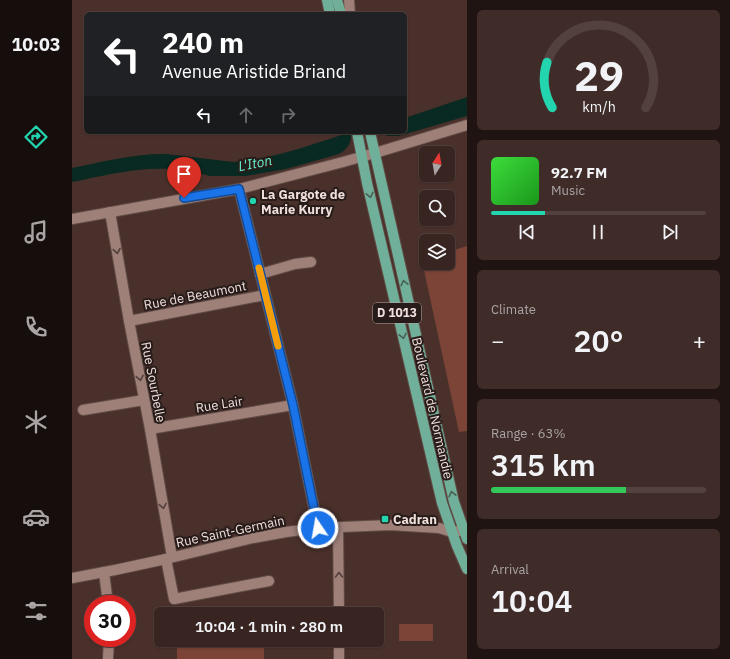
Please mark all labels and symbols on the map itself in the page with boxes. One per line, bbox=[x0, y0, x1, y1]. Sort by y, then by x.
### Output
north arrow bbox=[419, 146, 455, 182]
water label: L'Iton bbox=[237, 151, 274, 175]
pin bbox=[167, 157, 201, 198]
place label: La Gargote de Marie Kurry bbox=[261, 186, 345, 218]
one-way arrow bbox=[365, 192, 373, 199]
marker: La Gargote de Marie Kurry bbox=[248, 196, 258, 206]
one-way arrow bbox=[112, 247, 121, 254]
street label: Rue de Beaumont bbox=[142, 277, 248, 314]
one-way arrow bbox=[401, 279, 409, 286]
road number: D 1013 bbox=[373, 303, 421, 323]
one-way arrow bbox=[398, 332, 406, 339]
street label: Boulevard de Normandie bbox=[408, 336, 457, 481]
street label: Rue Sourbelle bbox=[137, 340, 170, 424]
one-way arrow bbox=[135, 375, 144, 382]
street label: Rue Lair bbox=[194, 392, 244, 417]
one-way arrow bbox=[448, 490, 456, 497]
one-way arrow bbox=[159, 503, 167, 509]
position arrow bbox=[297, 507, 339, 549]
place label: Cadran bbox=[393, 511, 437, 528]
street label: Rue Saint-Germain bbox=[174, 512, 286, 551]
marker: Cadran bbox=[380, 514, 390, 524]
one-way arrow bbox=[335, 572, 343, 578]
speed limit sign: 30 bbox=[84, 595, 136, 647]

